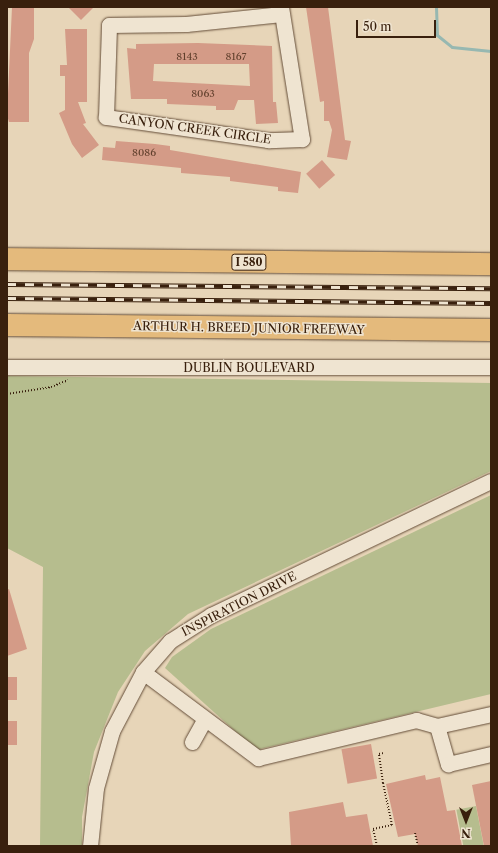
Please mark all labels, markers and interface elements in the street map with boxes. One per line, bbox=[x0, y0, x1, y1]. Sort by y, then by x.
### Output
scale bar bbox=[358, 12, 438, 38]
text: 50 m bbox=[363, 19, 392, 34]
house number: 8143 bbox=[176, 51, 198, 63]
house number: 8167 bbox=[226, 51, 246, 63]
house number: 8063 bbox=[191, 88, 215, 100]
street label: CANYON CREEK CIRCLE bbox=[118, 111, 272, 147]
house number: 8086 bbox=[132, 147, 156, 159]
road number: I 580 bbox=[231, 253, 267, 271]
street label: ARTHUR H. BREED JUNIOR FREEWAY bbox=[133, 319, 365, 337]
street label: DUBLIN BOULEVARD bbox=[183, 361, 315, 375]
street label: INSPIRATION DRIVE bbox=[179, 569, 299, 639]
north arrow bbox=[446, 801, 486, 841]
text: N bbox=[461, 826, 471, 840]

